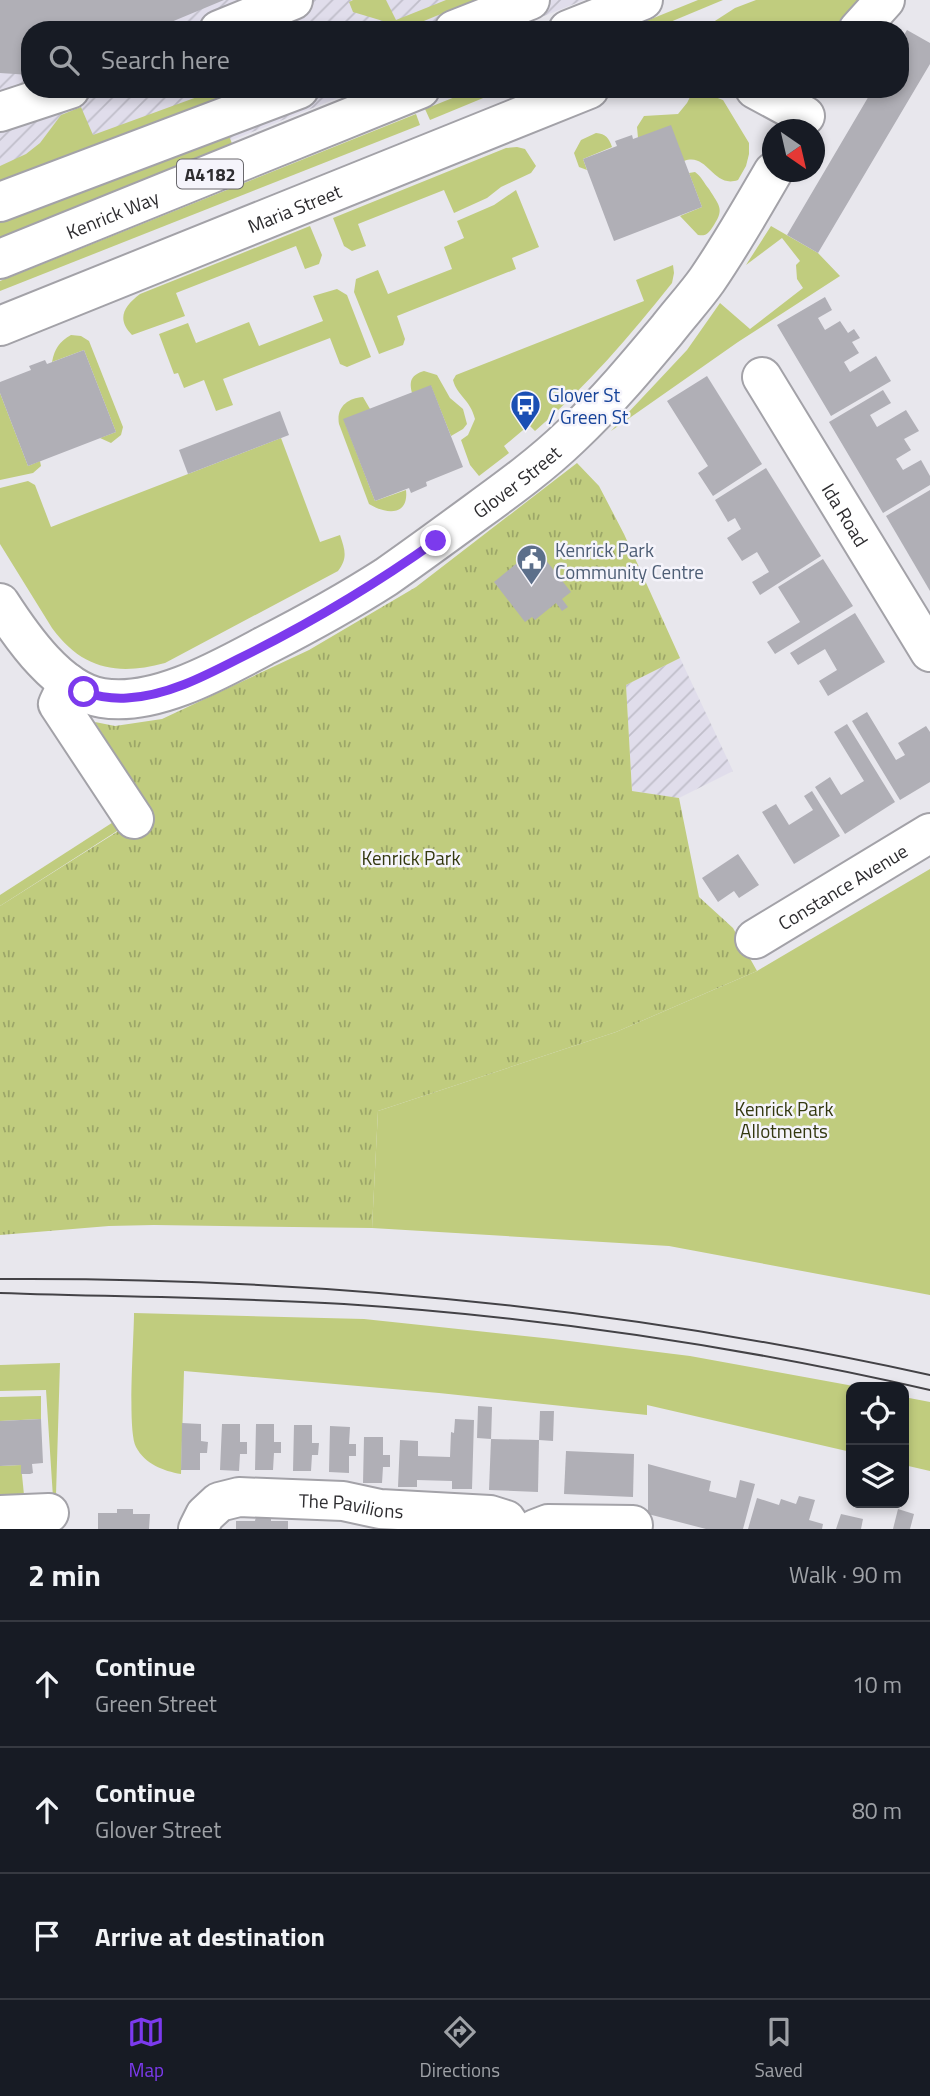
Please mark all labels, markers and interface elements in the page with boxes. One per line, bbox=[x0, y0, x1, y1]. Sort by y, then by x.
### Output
search box bbox=[21, 21, 909, 98]
text: Search here bbox=[101, 40, 230, 79]
icon: search bbox=[45, 41, 83, 79]
north arrow bbox=[762, 119, 825, 182]
road number: A4182 bbox=[177, 160, 243, 188]
street label: Maria Street bbox=[243, 176, 346, 240]
street label: Kenrick Way bbox=[61, 182, 163, 245]
place label: Glover St / Green St bbox=[548, 380, 629, 431]
bus stop icon: Glover St / Green St bbox=[508, 388, 542, 432]
street label: Glover Street bbox=[466, 438, 567, 525]
street label: Ida Road bbox=[815, 477, 876, 552]
route end bbox=[420, 525, 451, 556]
place label: Kenrick Park Community Centre bbox=[555, 535, 704, 586]
public building icon: Kenrick Park Community Centre bbox=[515, 543, 549, 587]
route start bbox=[68, 676, 99, 707]
street label: Constance Avenue bbox=[772, 836, 913, 937]
park label: Kenrick Park bbox=[362, 843, 461, 872]
park label: Kenrick Park Allotments bbox=[735, 1094, 834, 1145]
map controls bbox=[846, 1382, 909, 1508]
button: locate bbox=[846, 1382, 909, 1445]
button: layers bbox=[846, 1445, 909, 1508]
street label: The Pavilions bbox=[298, 1485, 404, 1525]
text: 2 min bbox=[28, 1552, 101, 1598]
text: Walk · 90 m bbox=[789, 1557, 902, 1592]
text: Continue bbox=[95, 1647, 195, 1686]
icon: ahead bbox=[28, 1665, 66, 1703]
text: 10 m bbox=[852, 1667, 902, 1702]
text: Green Street bbox=[95, 1686, 217, 1721]
text: Continue bbox=[95, 1773, 195, 1812]
icon: ahead bbox=[28, 1791, 66, 1829]
text: 80 m bbox=[852, 1793, 902, 1828]
text: Glover Street bbox=[95, 1812, 221, 1847]
icon: arrive bbox=[28, 1917, 66, 1955]
text: Arrive at destination bbox=[95, 1917, 325, 1956]
tab: Map bbox=[127, 2013, 165, 2084]
tab: Directions bbox=[420, 2013, 500, 2084]
tab: Saved bbox=[754, 2013, 803, 2084]

